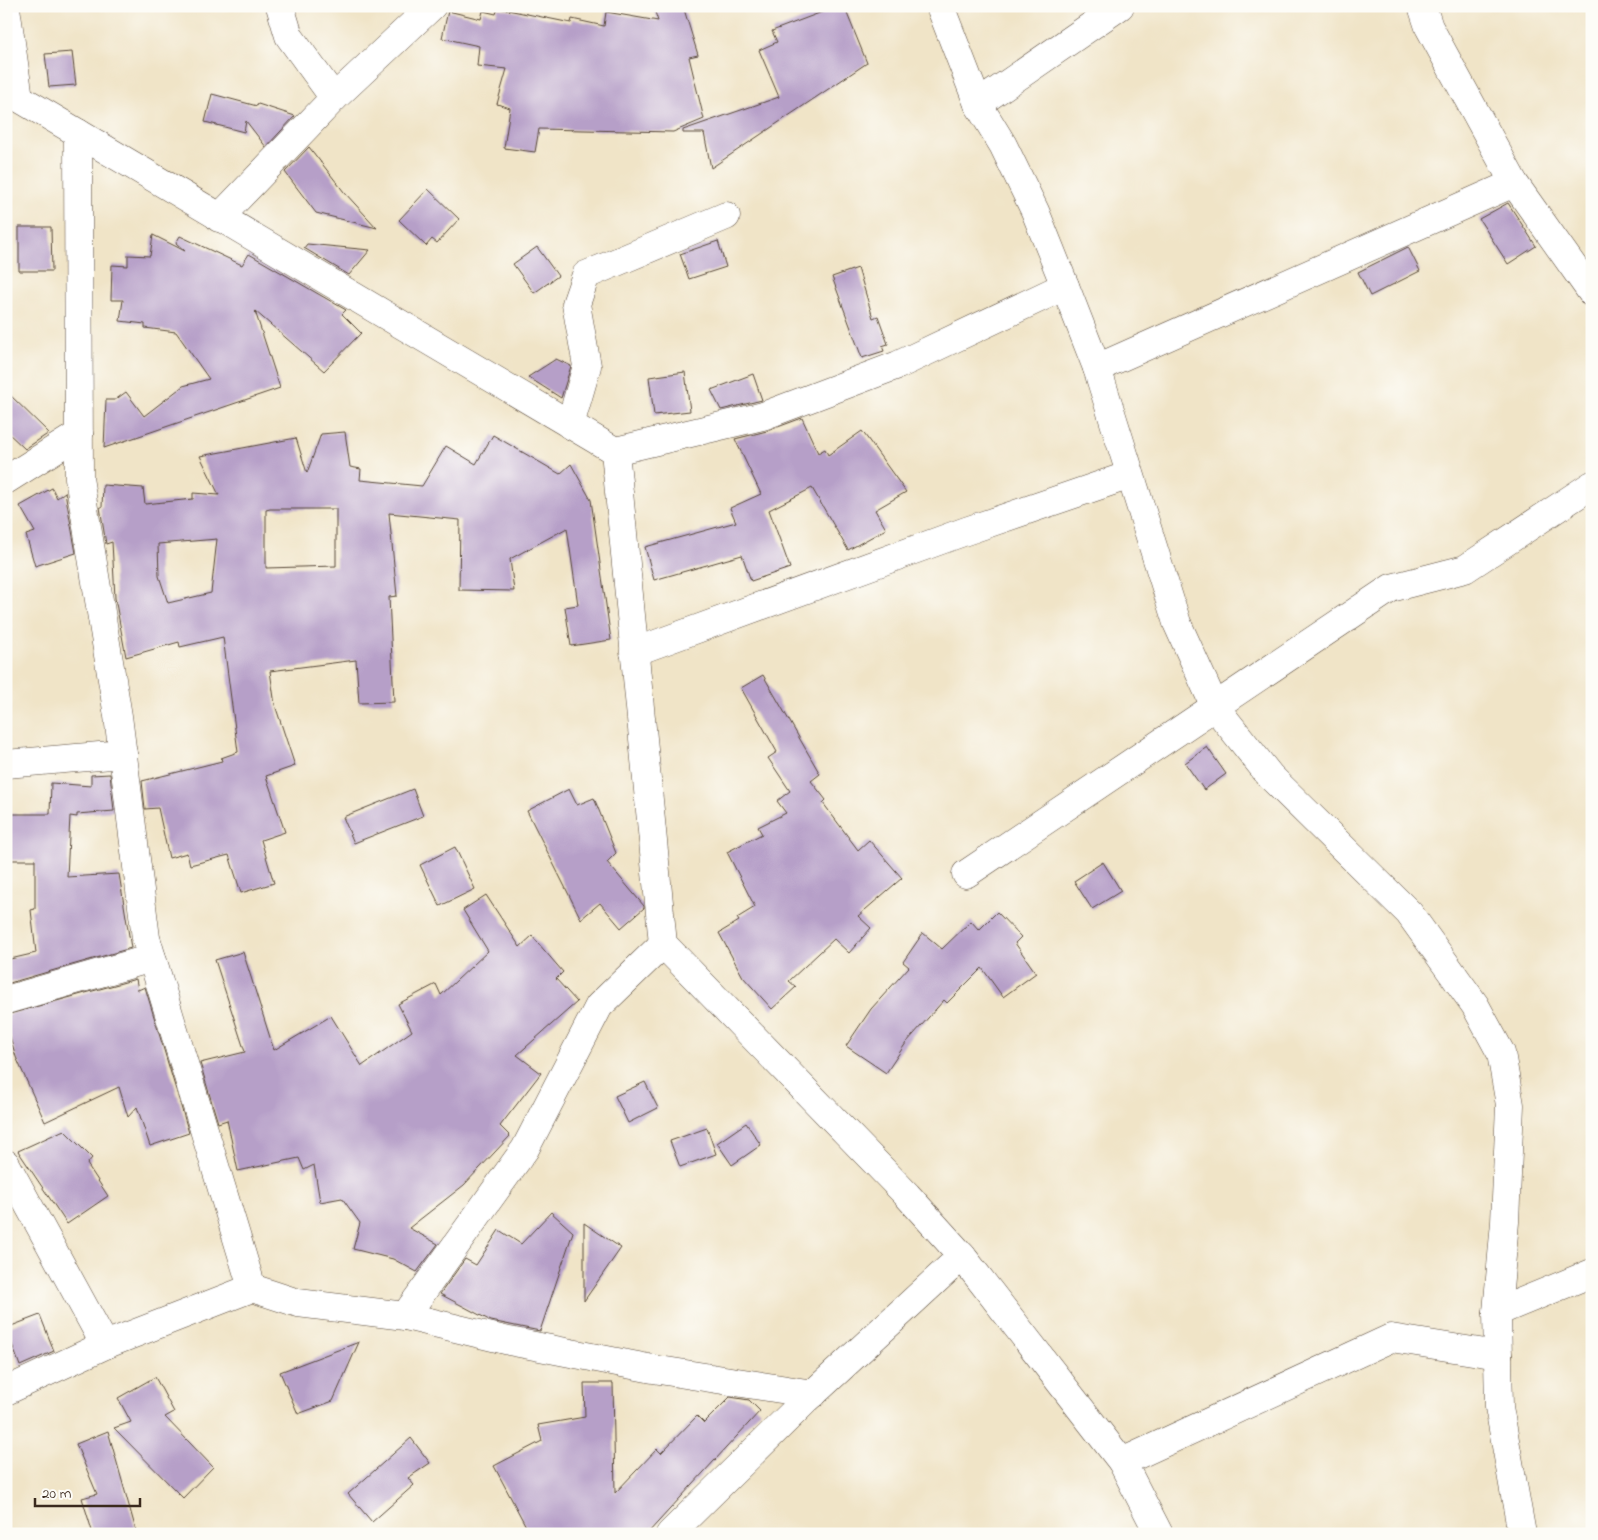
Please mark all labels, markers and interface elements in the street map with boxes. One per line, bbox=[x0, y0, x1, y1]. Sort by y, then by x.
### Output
scale bar bbox=[35, 1475, 140, 1507]
text: 20 m bbox=[42, 1483, 72, 1505]

